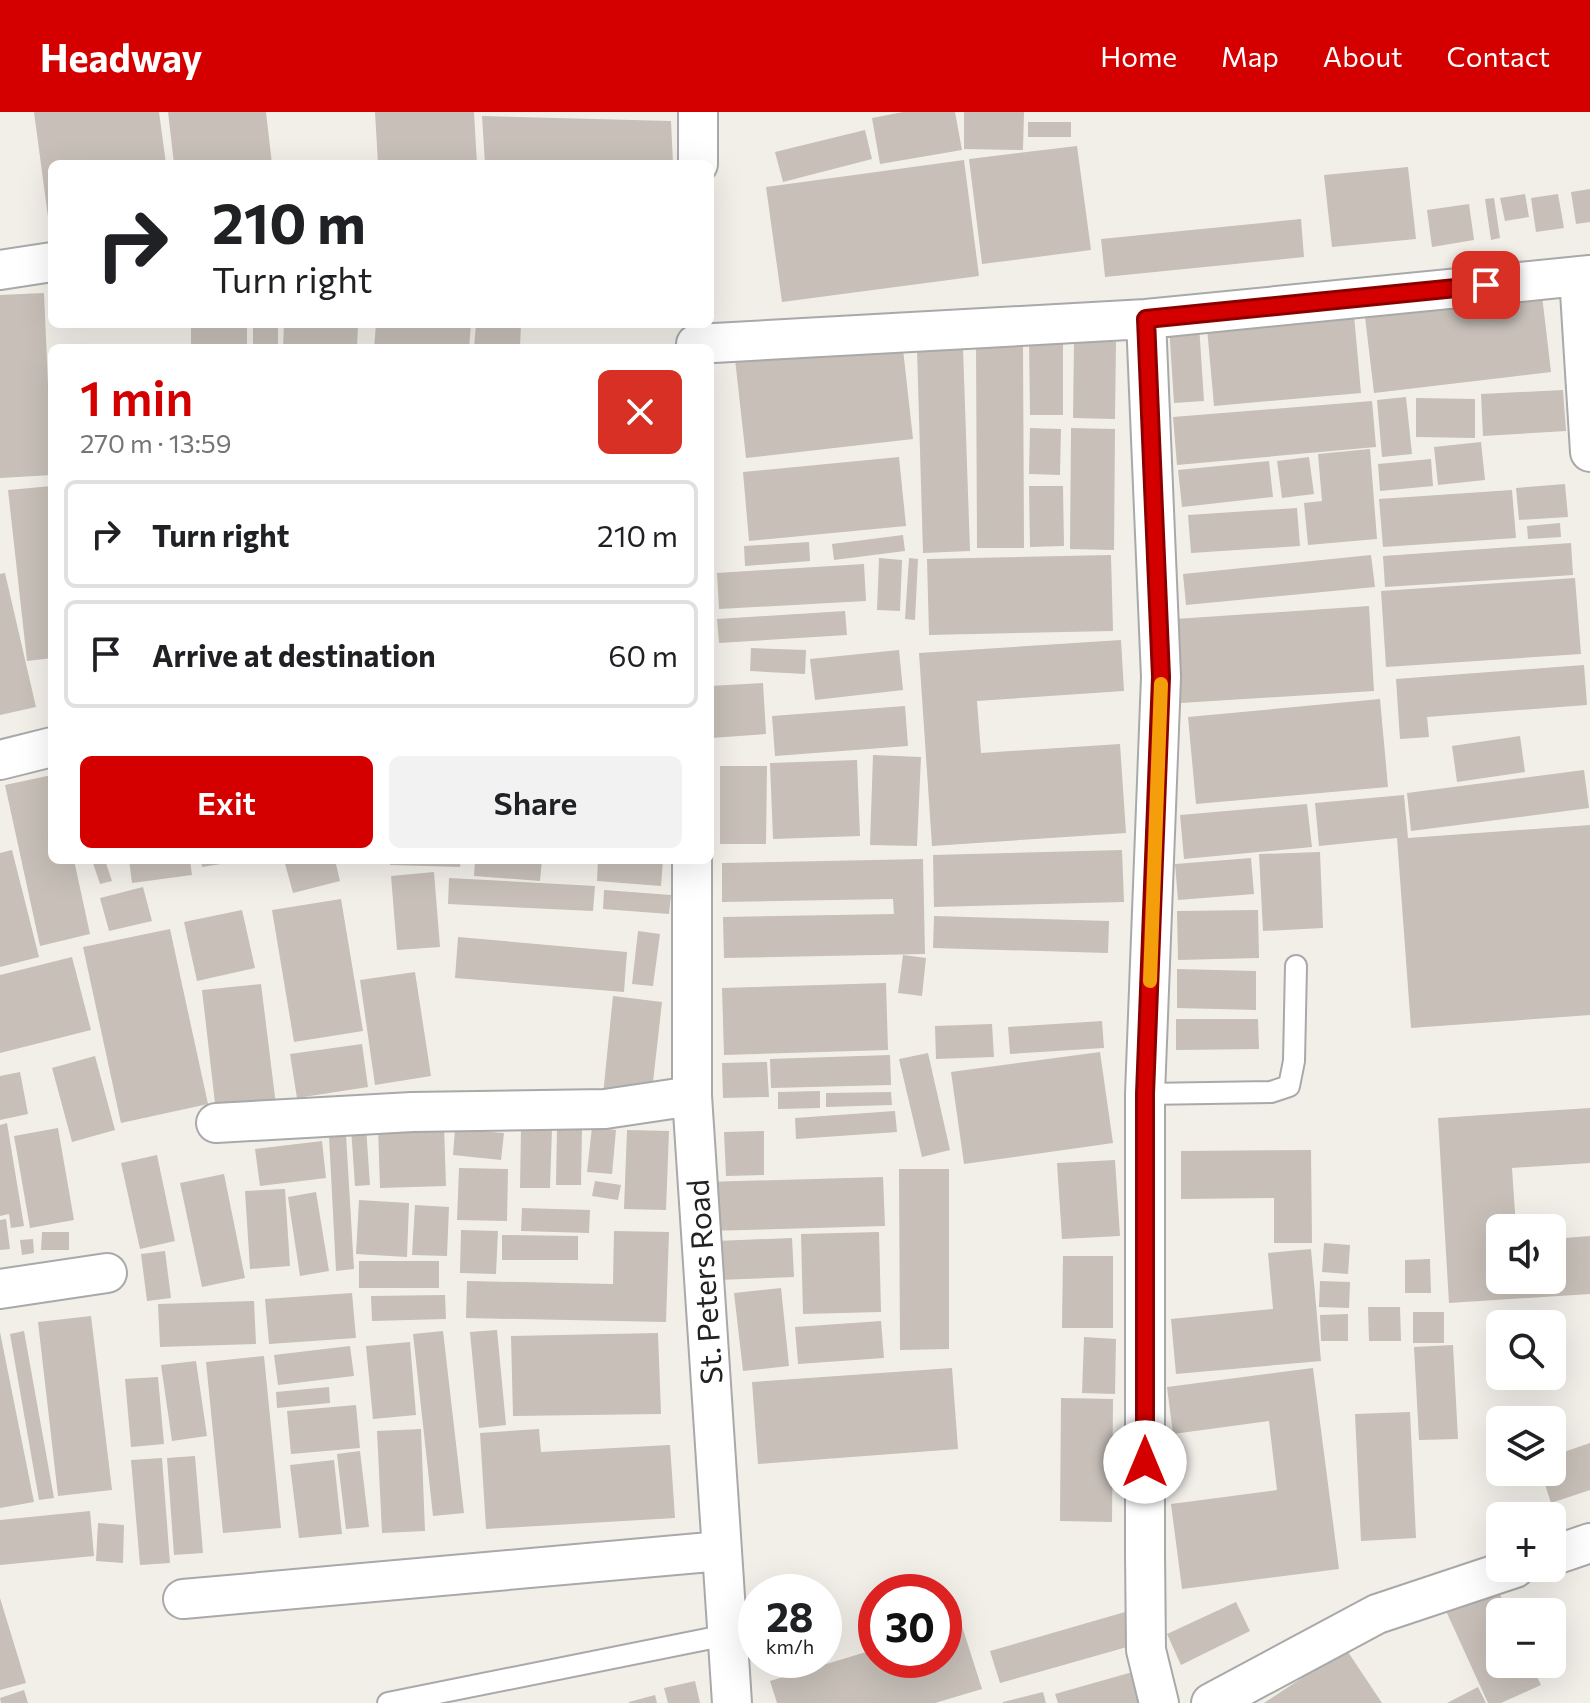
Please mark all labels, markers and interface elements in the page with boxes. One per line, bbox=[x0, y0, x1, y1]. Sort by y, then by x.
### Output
text: Headway bbox=[40, 33, 202, 80]
text: Home bbox=[1100, 39, 1177, 73]
text: Map bbox=[1221, 39, 1279, 73]
text: About bbox=[1323, 39, 1403, 73]
text: Contact bbox=[1447, 39, 1550, 73]
text: 210 m bbox=[212, 187, 366, 256]
icon: right bbox=[80, 192, 184, 296]
pin bbox=[1452, 251, 1520, 319]
text: Turn right bbox=[212, 256, 373, 300]
icon: arrive bbox=[1464, 263, 1508, 307]
text: 1 min bbox=[80, 367, 193, 426]
button: close bbox=[598, 370, 682, 454]
text: 270 m · 13:59 bbox=[80, 427, 232, 458]
icon: right bbox=[84, 512, 128, 556]
text: Turn right bbox=[152, 516, 289, 553]
text: 210 m bbox=[597, 516, 678, 553]
icon: arrive bbox=[84, 632, 128, 676]
text: Arrive at destination bbox=[152, 636, 436, 673]
text: 60 m bbox=[608, 636, 678, 673]
button: Exit bbox=[80, 756, 373, 848]
button: Share bbox=[389, 756, 682, 848]
street label: St. Peters Road bbox=[677, 1178, 729, 1386]
map controls bbox=[1486, 1214, 1566, 1678]
button: sound bbox=[1486, 1214, 1566, 1294]
button: search bbox=[1486, 1310, 1566, 1390]
button: layers bbox=[1486, 1406, 1566, 1486]
position arrow bbox=[1103, 1420, 1187, 1504]
button: + bbox=[1486, 1502, 1566, 1582]
speed limit sign: 30 bbox=[858, 1574, 962, 1678]
text: 28 bbox=[766, 1591, 814, 1640]
button: − bbox=[1486, 1598, 1566, 1678]
text: km/h bbox=[766, 1634, 814, 1658]

